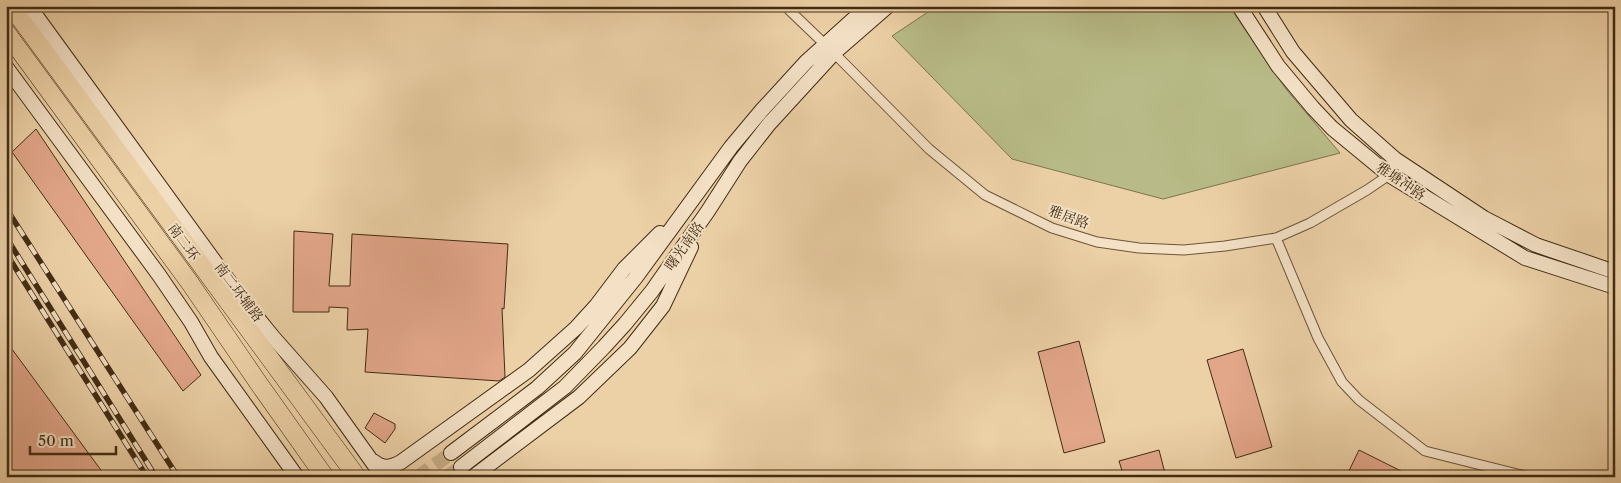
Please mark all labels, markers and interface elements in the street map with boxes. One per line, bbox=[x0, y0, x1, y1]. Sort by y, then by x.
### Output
street label: 雅塘冲路 bbox=[1373, 158, 1429, 204]
street label: 雅居路 bbox=[1046, 201, 1092, 233]
street label: 曙光南路 bbox=[661, 218, 707, 274]
street label: 南二环 bbox=[164, 220, 204, 264]
street label: 南二环辅路 bbox=[211, 259, 267, 325]
scale bar bbox=[30, 423, 116, 455]
text: 50 m bbox=[38, 431, 74, 450]

